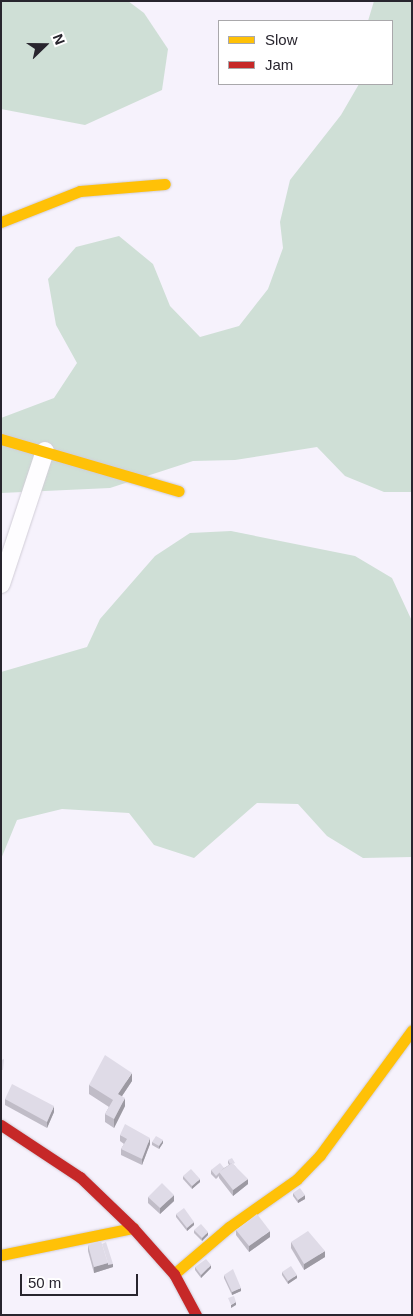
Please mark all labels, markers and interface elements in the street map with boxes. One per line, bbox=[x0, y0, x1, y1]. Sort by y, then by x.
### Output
north arrow bbox=[20, 20, 70, 70]
legend bbox=[218, 20, 393, 85]
text: Slow bbox=[265, 31, 298, 48]
text: N bbox=[50, 32, 68, 47]
text: Jam bbox=[265, 56, 293, 73]
scale bar bbox=[22, 1264, 140, 1296]
text: 50 m bbox=[28, 1274, 61, 1291]

